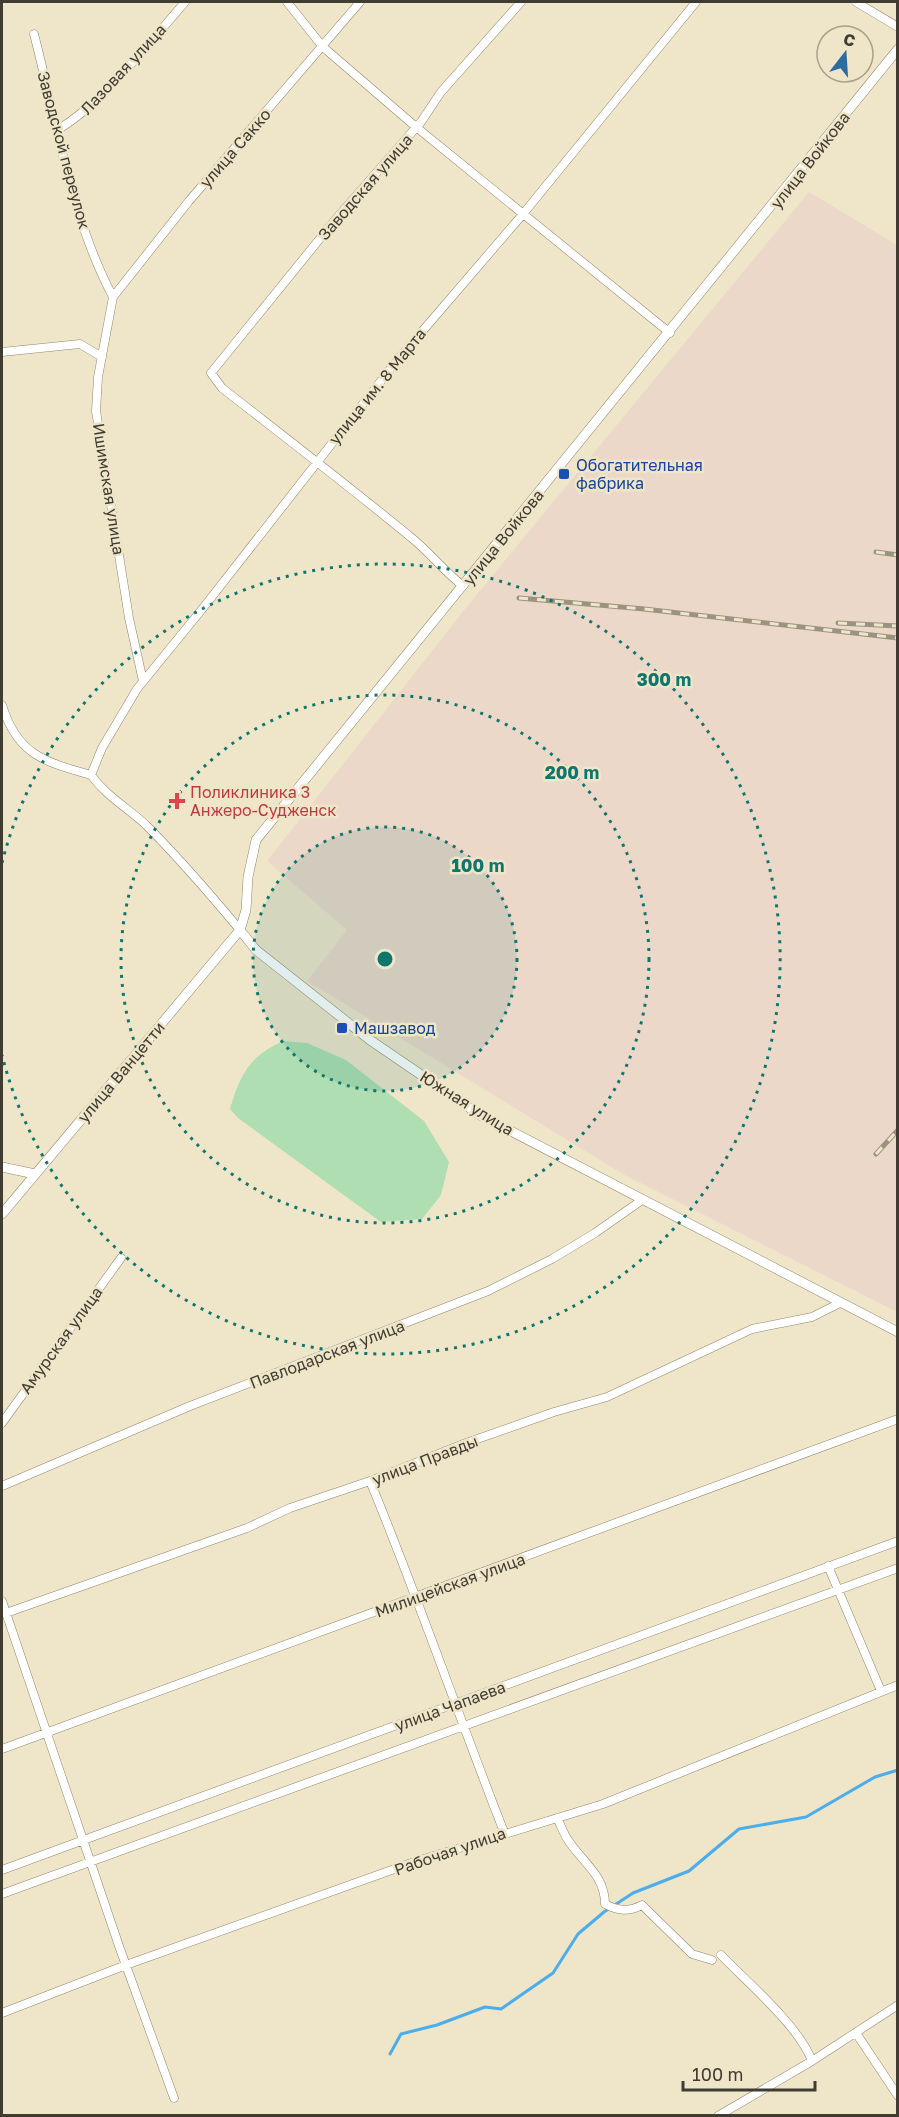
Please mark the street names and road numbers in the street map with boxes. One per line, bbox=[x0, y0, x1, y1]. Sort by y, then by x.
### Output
street label: Лазовая улица bbox=[76, 20, 170, 118]
street label: Заводской переулок bbox=[33, 69, 95, 231]
street label: улица Сакко bbox=[195, 104, 275, 192]
street label: улица Войкова bbox=[766, 108, 854, 212]
street label: Заводская улица bbox=[313, 130, 417, 244]
street label: улица им. 8 Марта bbox=[324, 324, 430, 448]
street label: Ишимская улица bbox=[89, 422, 129, 556]
street label: улица Войкова bbox=[458, 485, 548, 589]
street label: улица Ванцетти bbox=[73, 1018, 169, 1126]
street label: Южная улица bbox=[416, 1066, 518, 1140]
street label: Амурская улица bbox=[15, 1282, 107, 1398]
street label: Павлодарская улица bbox=[247, 1315, 407, 1393]
street label: улица Правды bbox=[369, 1431, 481, 1489]
street label: Милицейская улица bbox=[372, 1549, 528, 1621]
street label: улица Чапаева bbox=[392, 1677, 508, 1735]
street label: Рабочая улица bbox=[392, 1823, 508, 1879]

